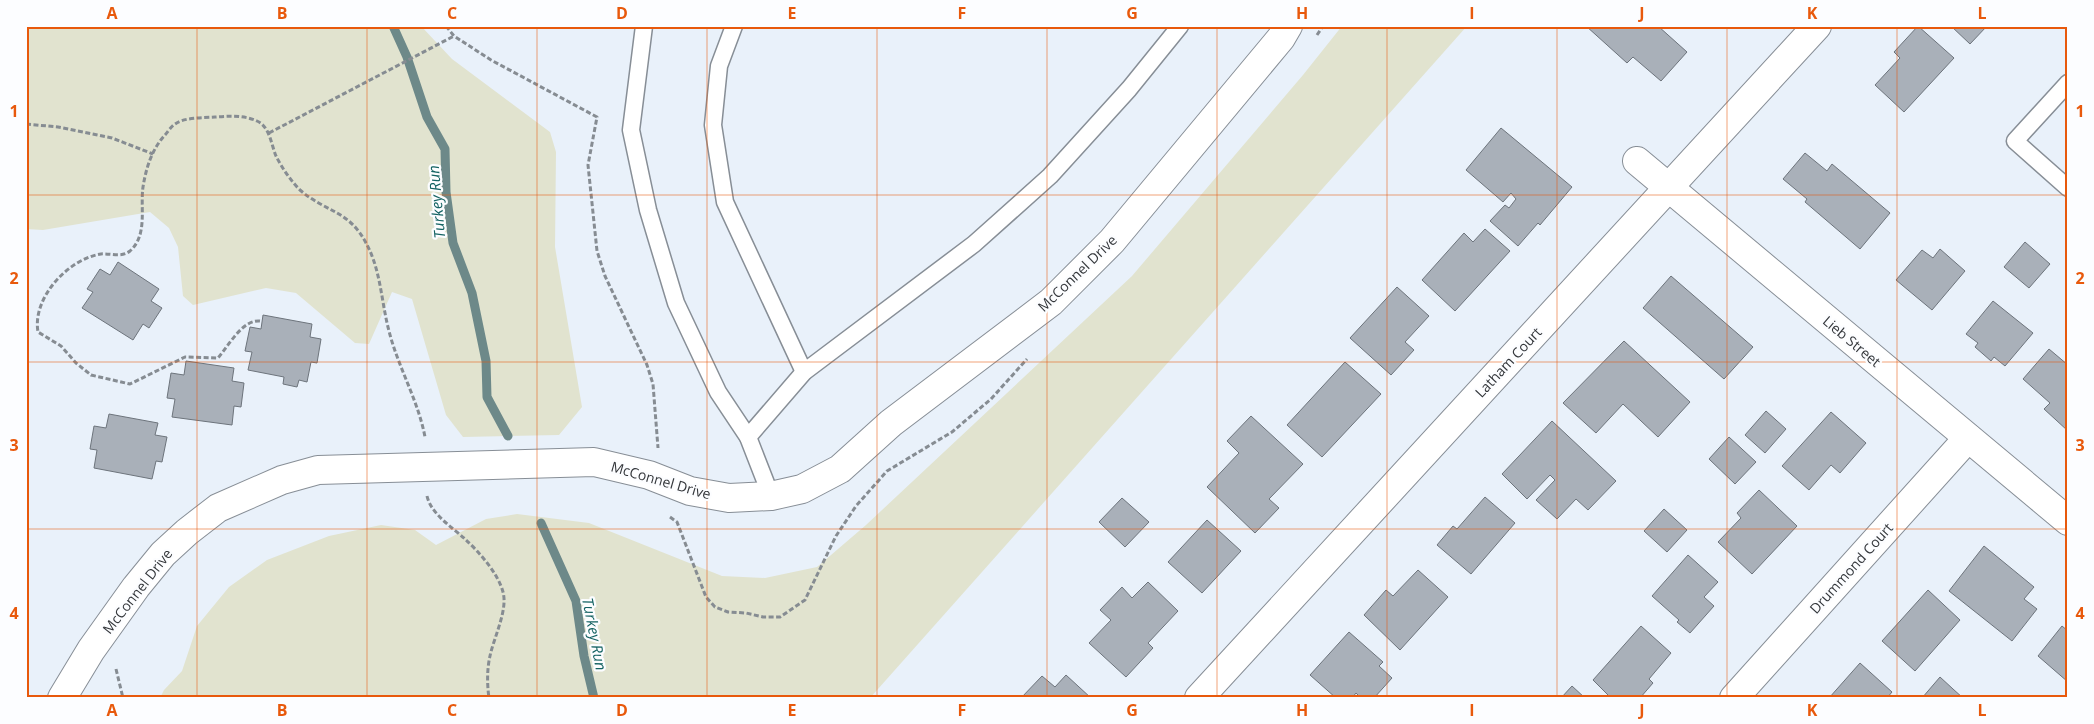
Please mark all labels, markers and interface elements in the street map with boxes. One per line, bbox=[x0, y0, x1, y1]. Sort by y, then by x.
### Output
text: A bbox=[106, 2, 118, 24]
text: B bbox=[277, 2, 287, 24]
text: C bbox=[447, 2, 457, 24]
text: D bbox=[616, 2, 628, 24]
text: E bbox=[788, 2, 797, 24]
text: F bbox=[958, 2, 966, 24]
text: G bbox=[1126, 2, 1138, 24]
text: H bbox=[1296, 2, 1308, 24]
text: I bbox=[1469, 2, 1475, 24]
text: J bbox=[1637, 2, 1645, 24]
text: K bbox=[1807, 2, 1818, 24]
text: L bbox=[1977, 2, 1987, 24]
text: 1 bbox=[9, 100, 19, 122]
text: 1 bbox=[2075, 100, 2085, 122]
water label: Turkey Run bbox=[423, 165, 449, 239]
street label: McConnel Drive bbox=[1033, 230, 1121, 316]
text: 2 bbox=[9, 267, 19, 289]
text: 2 bbox=[2075, 267, 2085, 289]
street label: Lieb Street bbox=[1819, 311, 1885, 371]
street label: Latham Court bbox=[1471, 323, 1546, 401]
text: 3 bbox=[9, 434, 19, 456]
text: 3 bbox=[2075, 434, 2085, 456]
street label: McConnel Drive bbox=[609, 457, 713, 503]
street label: Drummond Court bbox=[1805, 518, 1897, 618]
street label: McConnel Drive bbox=[98, 544, 176, 637]
water label: Turkey Run bbox=[578, 596, 612, 672]
text: 4 bbox=[9, 602, 19, 624]
text: 4 bbox=[2075, 602, 2085, 624]
text: A bbox=[106, 699, 118, 721]
text: B bbox=[277, 699, 287, 721]
text: C bbox=[447, 699, 457, 721]
text: D bbox=[616, 699, 628, 721]
text: E bbox=[788, 699, 797, 721]
text: F bbox=[958, 699, 966, 721]
text: G bbox=[1126, 699, 1138, 721]
text: H bbox=[1296, 699, 1308, 721]
text: I bbox=[1469, 699, 1475, 721]
text: J bbox=[1637, 699, 1645, 721]
text: K bbox=[1807, 699, 1818, 721]
text: L bbox=[1977, 699, 1987, 721]

